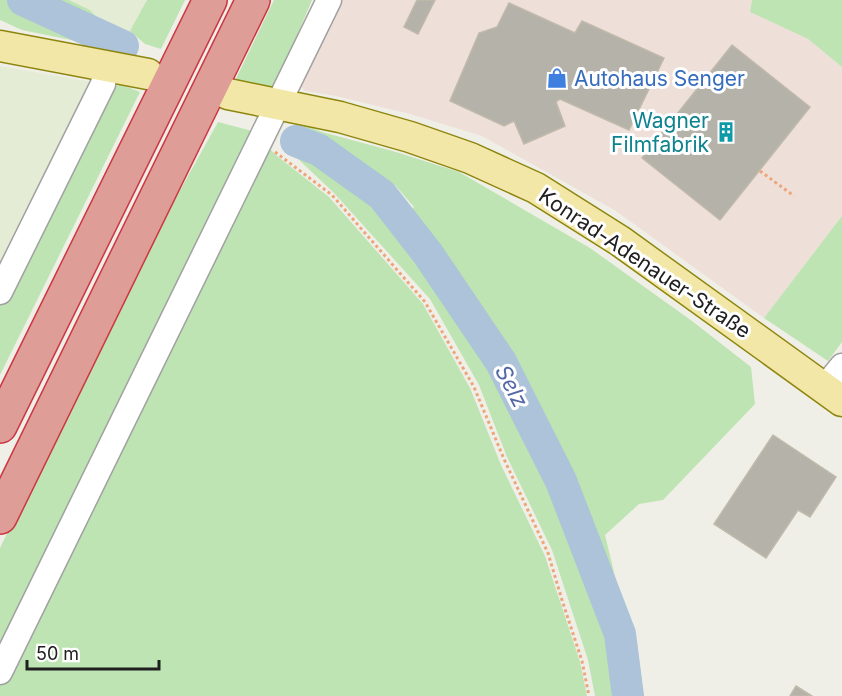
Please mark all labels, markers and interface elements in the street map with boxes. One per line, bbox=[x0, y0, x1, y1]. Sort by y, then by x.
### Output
shop icon: Autohaus Senger bbox=[545, 66, 569, 90]
place label: Autohaus Senger bbox=[574, 66, 745, 91]
place label: Wagner Filmfabrik bbox=[611, 108, 709, 157]
building icon: Wagner Filmfabrik bbox=[714, 120, 738, 144]
street label: Konrad-Adenauer-Straße bbox=[534, 183, 756, 343]
water label: Selz bbox=[490, 360, 534, 412]
scale bar bbox=[27, 633, 159, 671]
text: 50 m bbox=[36, 643, 79, 664]

